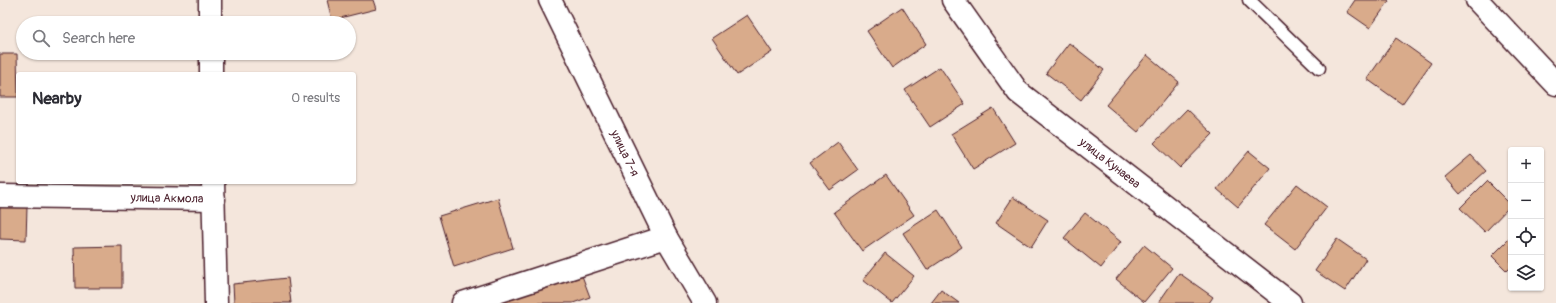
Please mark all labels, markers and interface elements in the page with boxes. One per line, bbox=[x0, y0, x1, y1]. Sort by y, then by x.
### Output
search box bbox=[16, 16, 356, 60]
icon: search bbox=[30, 27, 52, 49]
text: Search here bbox=[62, 29, 135, 48]
text: Nearby bbox=[32, 88, 81, 109]
text: 0 results bbox=[291, 90, 340, 106]
street label: улица 7-я bbox=[607, 127, 642, 179]
street label: улица Кунаева bbox=[1075, 134, 1144, 192]
map controls bbox=[1508, 147, 1544, 291]
button: + bbox=[1508, 147, 1544, 183]
button: − bbox=[1508, 183, 1544, 219]
street label: улица Акмола bbox=[130, 190, 204, 207]
button: locate bbox=[1508, 219, 1544, 255]
button: layers bbox=[1508, 255, 1544, 291]

